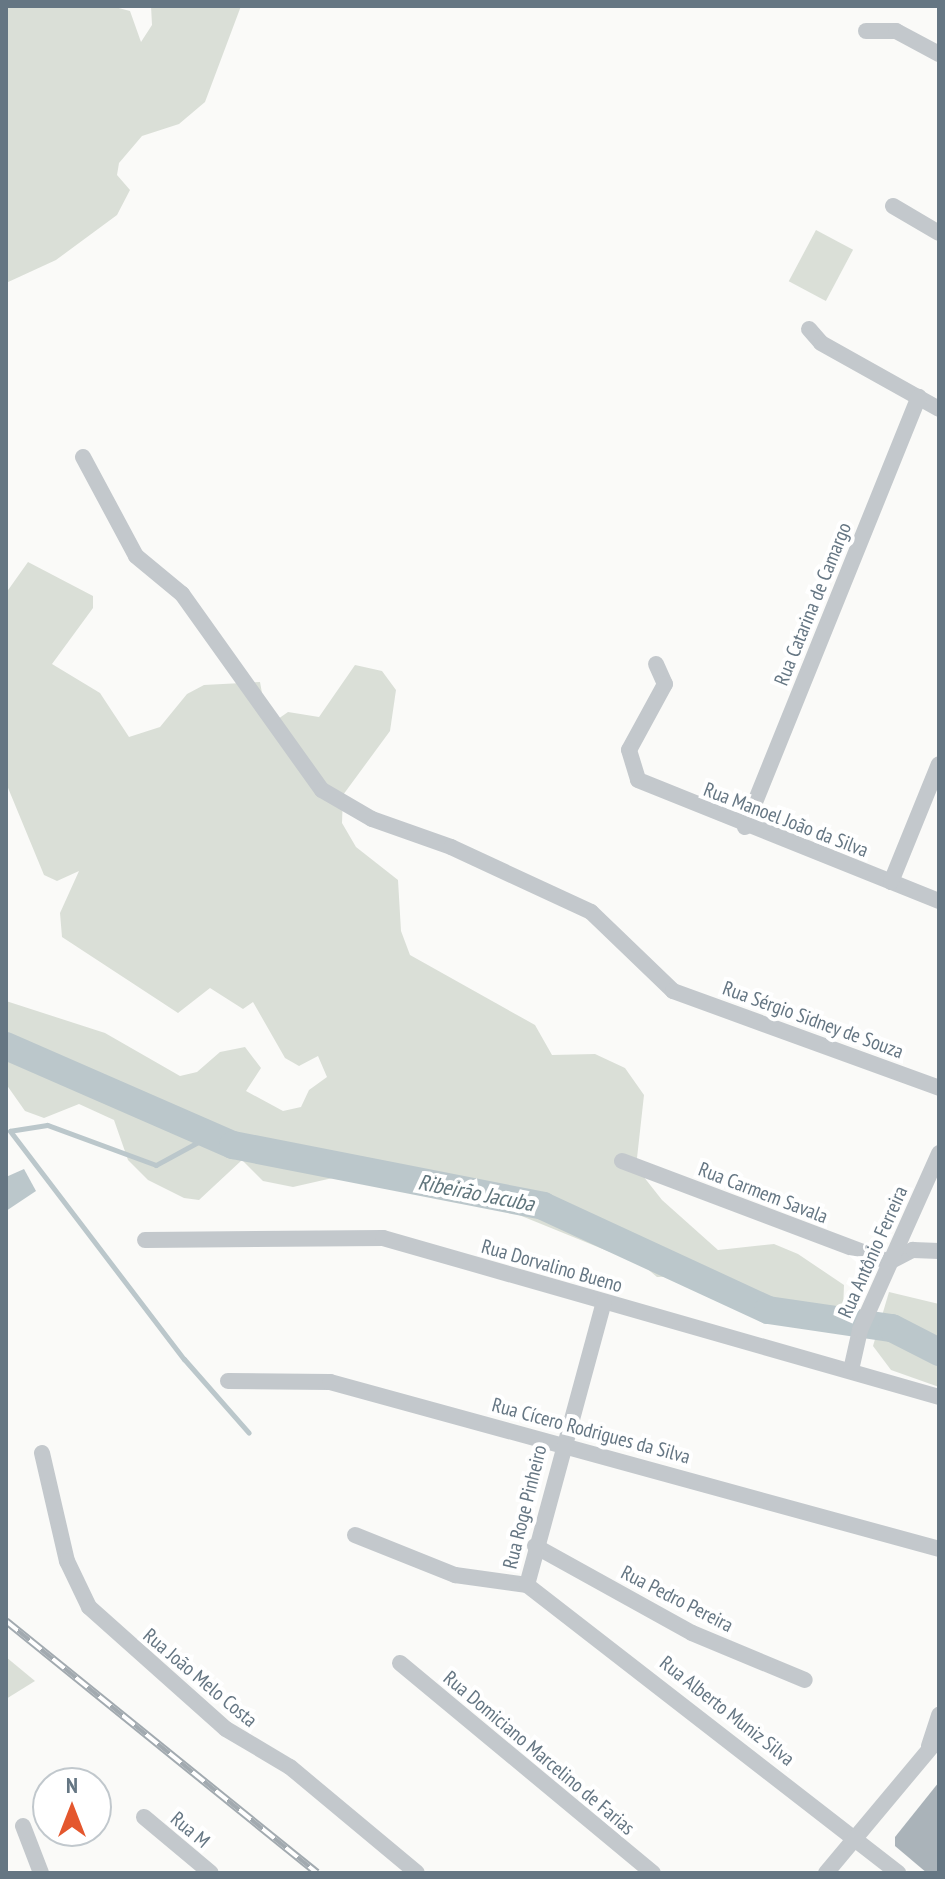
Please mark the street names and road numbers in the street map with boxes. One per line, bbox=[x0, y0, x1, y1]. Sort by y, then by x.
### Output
street label: Rua Catarina de Camargo bbox=[769, 519, 857, 689]
street label: Rua Manoel João da Silva bbox=[700, 778, 872, 862]
street label: Rua Sérgio Sidney de Souza bbox=[719, 976, 907, 1064]
street label: Rua Carmem Savala bbox=[695, 1157, 831, 1229]
street label: Rua Antônio Ferreira bbox=[833, 1182, 913, 1322]
street label: Rua Dorvalino Bueno bbox=[479, 1234, 625, 1298]
street label: Rua Cícero Rodrigues da Silva bbox=[489, 1393, 693, 1469]
street label: Rua Roge Pinheiro bbox=[498, 1443, 552, 1571]
street label: Rua Pedro Pereira bbox=[617, 1561, 737, 1637]
street label: Rua João Melo Costa bbox=[138, 1624, 262, 1732]
street label: Rua Alberto Muniz Silva bbox=[655, 1651, 799, 1771]
street label: Rua Domiciano Marcelino de Farias bbox=[439, 1666, 639, 1840]
street label: Rua M bbox=[166, 1807, 214, 1853]

